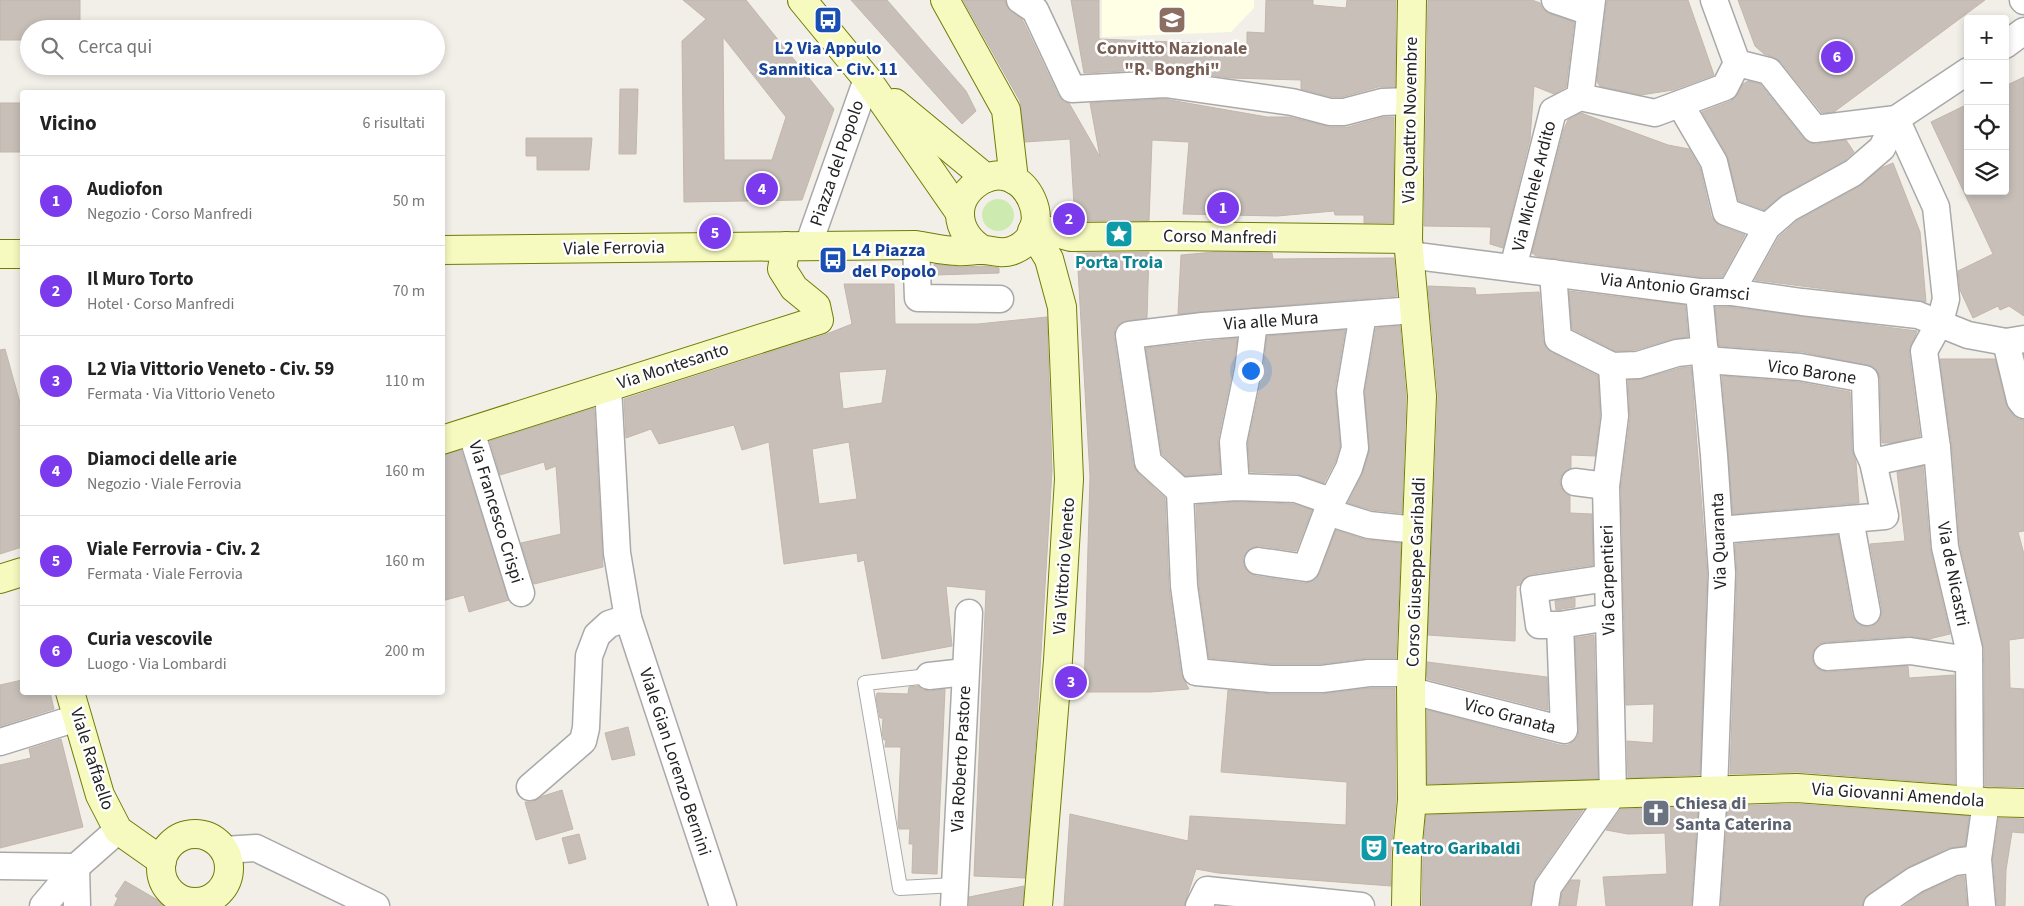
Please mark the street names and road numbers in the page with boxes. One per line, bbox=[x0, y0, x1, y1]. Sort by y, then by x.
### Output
street label: Via Quattro Novembre bbox=[1396, 36, 1424, 204]
street label: Piazza del Popolo bbox=[804, 97, 870, 229]
street label: Via Michele Ardito bbox=[1506, 118, 1562, 254]
street label: Corso Manfredi bbox=[1163, 224, 1277, 250]
street label: Viale Ferrovia bbox=[563, 235, 665, 261]
street label: Via Antonio Gramsci bbox=[1599, 267, 1751, 307]
street label: Via alle Mura bbox=[1223, 305, 1319, 337]
street label: Via Montesanto bbox=[614, 336, 732, 396]
street label: Vico Barone bbox=[1766, 353, 1858, 391]
street label: Via Francesco Crispi bbox=[462, 438, 530, 586]
street label: Corso Giuseppe Garibaldi bbox=[1400, 477, 1432, 667]
street label: Via Quaranta bbox=[1705, 492, 1733, 590]
street label: Via Vittorio Veneto bbox=[1047, 497, 1081, 635]
street label: Via de Nicastri bbox=[1931, 520, 1975, 628]
street label: Via Carpentieri bbox=[1595, 524, 1621, 636]
street label: Viale Gian Lorenzo Bernini bbox=[633, 665, 717, 859]
street label: Via Roberto Pastore bbox=[945, 685, 977, 833]
street label: Vico Granata bbox=[1461, 692, 1559, 740]
street label: Viale Raffaello bbox=[64, 705, 120, 813]
street label: Via Giovanni Amendola bbox=[1811, 776, 1985, 814]

